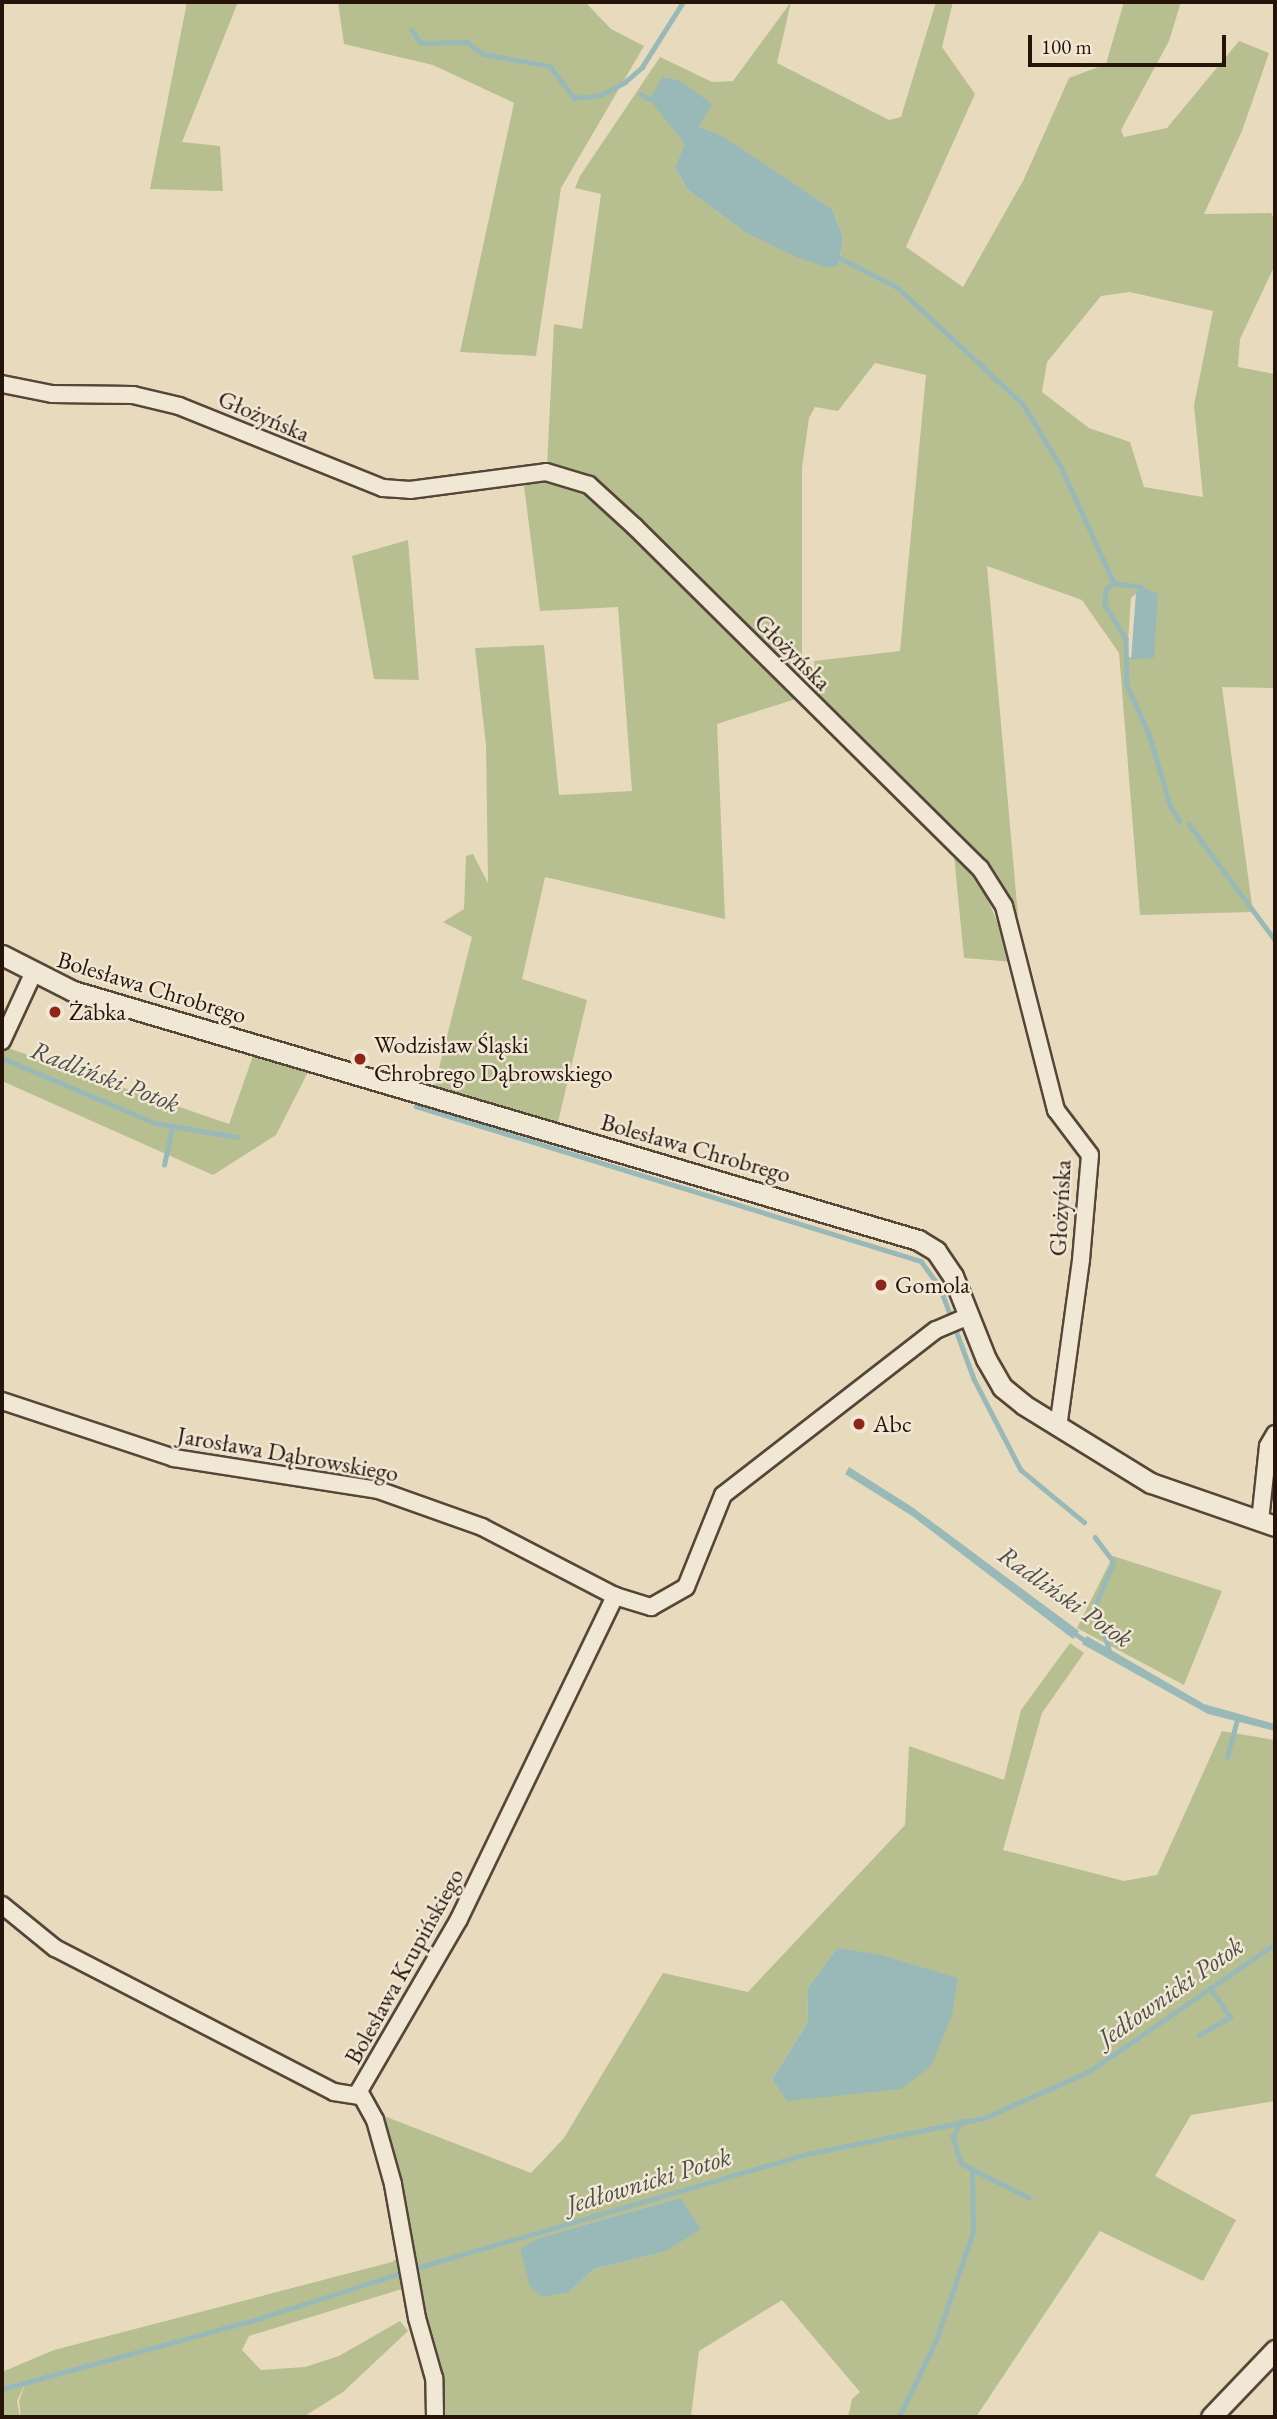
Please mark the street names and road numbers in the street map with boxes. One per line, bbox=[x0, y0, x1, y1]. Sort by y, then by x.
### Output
street label: Głożyńska bbox=[214, 384, 314, 448]
street label: Głożyńska bbox=[749, 608, 837, 696]
street label: Bolesława Chrobrego bbox=[54, 945, 250, 1029]
street label: Bolesława Chrobrego bbox=[598, 1107, 794, 1189]
street label: Głożyńska bbox=[1043, 1159, 1077, 1257]
street label: Jarosława Dąbrowskiego bbox=[175, 1420, 401, 1488]
street label: Bolesława Krupińskiego bbox=[338, 1863, 470, 2069]

